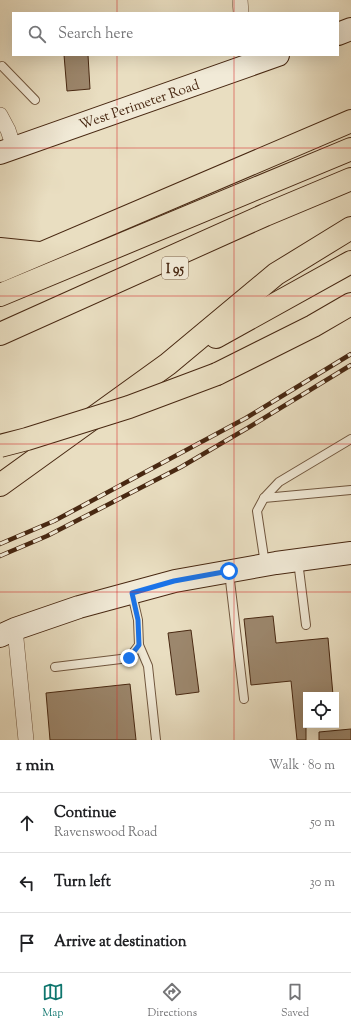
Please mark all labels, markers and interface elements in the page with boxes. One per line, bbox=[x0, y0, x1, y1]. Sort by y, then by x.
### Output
search box bbox=[12, 12, 339, 56]
icon: search bbox=[26, 23, 48, 45]
text: Search here bbox=[58, 24, 133, 45]
street label: West Perimeter Road bbox=[77, 76, 203, 136]
road number: I 95 bbox=[162, 257, 188, 279]
route start bbox=[220, 562, 238, 580]
route end bbox=[120, 649, 138, 667]
map controls bbox=[303, 692, 339, 728]
button: locate bbox=[303, 692, 339, 728]
text: 1 min bbox=[16, 754, 54, 778]
text: Walk · 80 m bbox=[269, 757, 335, 775]
text: Continue bbox=[54, 803, 116, 824]
icon: ahead bbox=[16, 812, 38, 834]
text: 50 m bbox=[310, 814, 335, 832]
text: Ravenswood Road bbox=[54, 824, 157, 842]
icon: left bbox=[16, 872, 38, 894]
text: Turn left bbox=[54, 872, 111, 893]
text: 30 m bbox=[309, 874, 335, 892]
icon: arrive bbox=[16, 932, 38, 954]
text: Arrive at destination bbox=[54, 932, 187, 953]
tab: Map bbox=[42, 981, 64, 1021]
tab: Directions bbox=[148, 981, 197, 1021]
tab: Saved bbox=[281, 981, 309, 1021]

